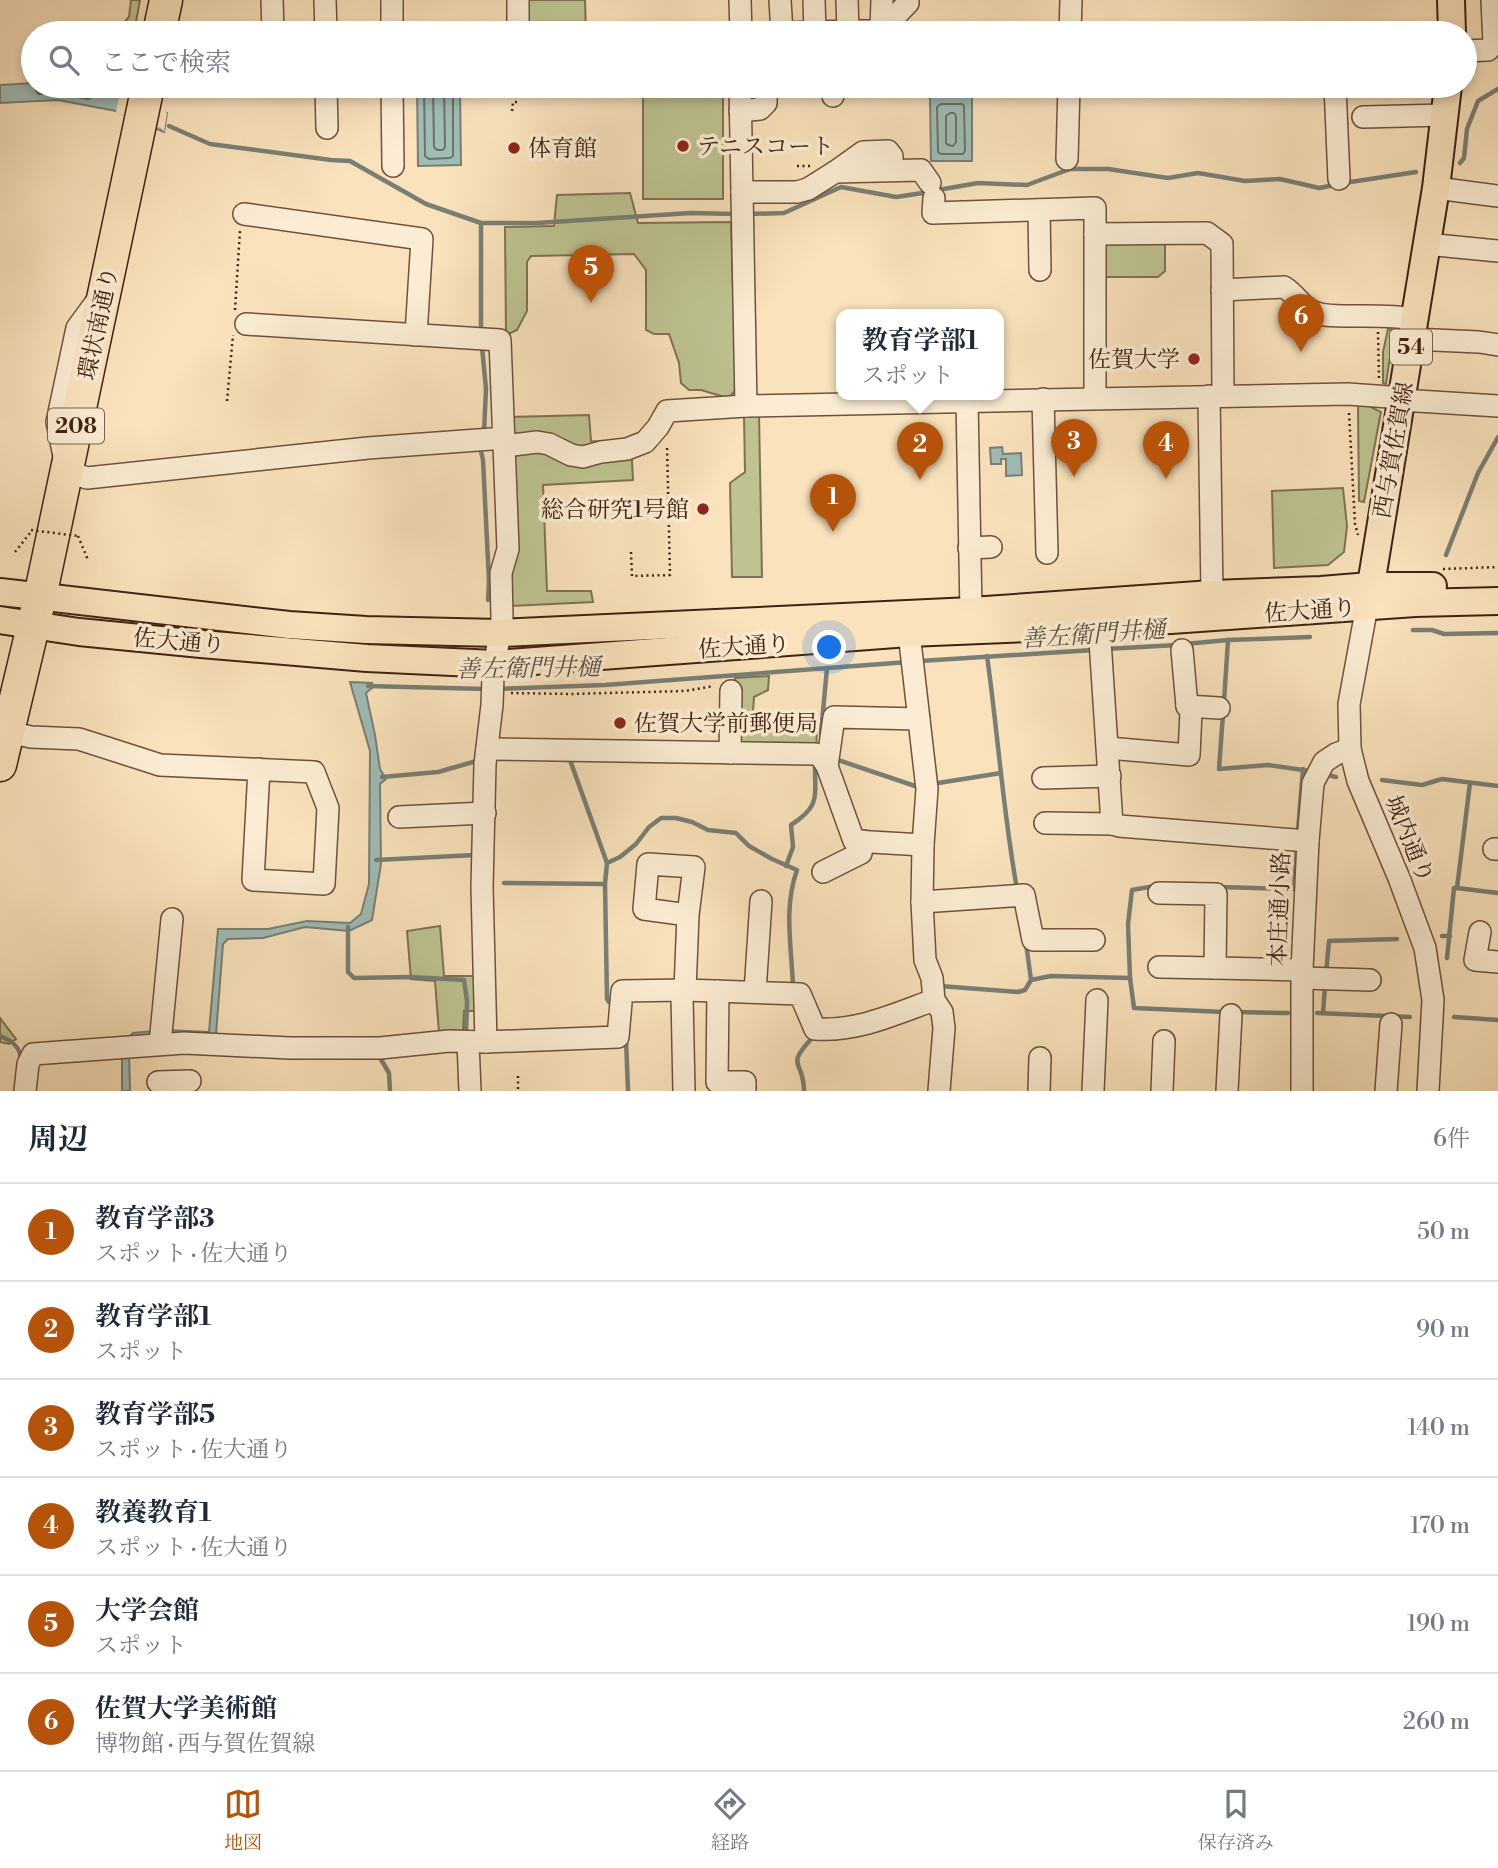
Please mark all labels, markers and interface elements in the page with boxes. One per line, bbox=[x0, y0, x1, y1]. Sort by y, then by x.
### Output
search box bbox=[21, 21, 1477, 98]
icon: search bbox=[45, 41, 83, 79]
text: ここで検索 bbox=[101, 47, 231, 79]
place label: テニスコート bbox=[697, 133, 834, 161]
place label: 体育館 bbox=[528, 135, 597, 163]
marker: テニスコート bbox=[675, 138, 691, 154]
marker: 体育館 bbox=[506, 140, 522, 156]
pin: 5 bbox=[568, 245, 614, 303]
street label: 環状南通り bbox=[73, 264, 125, 382]
pin: 6 bbox=[1278, 294, 1324, 352]
popup bbox=[836, 309, 1004, 400]
text: 教育学部1 bbox=[862, 325, 978, 357]
road number: 54 bbox=[1390, 330, 1432, 364]
place label: 佐賀大学 bbox=[1088, 346, 1180, 374]
marker: 佐賀大学 bbox=[1186, 351, 1202, 367]
text: スポット bbox=[862, 362, 954, 390]
street label: 西与賀佐賀線 bbox=[1368, 380, 1420, 521]
road number: 208 bbox=[48, 408, 104, 444]
pin: 3 bbox=[1051, 419, 1097, 477]
pin: 4 bbox=[1143, 421, 1189, 479]
pin: 2 bbox=[897, 422, 943, 480]
pin: 1 bbox=[810, 474, 856, 532]
place label: 総合研究1号館 bbox=[541, 496, 689, 524]
marker: 総合研究1号館 bbox=[695, 501, 711, 517]
street label: 佐大通り bbox=[1263, 594, 1357, 628]
water label: 善左衛門井樋 bbox=[1020, 615, 1170, 655]
street label: 佐大通り bbox=[132, 624, 226, 660]
street label: 佐大通り bbox=[697, 630, 791, 664]
your location bbox=[812, 630, 846, 664]
water label: 善左衛門井樋 bbox=[456, 653, 604, 685]
place label: 佐賀大学前郵便局 bbox=[634, 710, 818, 738]
marker: 佐賀大学前郵便局 bbox=[612, 715, 628, 731]
street label: 城内通り bbox=[1379, 791, 1439, 887]
street label: 本庄通小路 bbox=[1264, 851, 1296, 967]
text: 周辺 bbox=[28, 1121, 88, 1159]
text: 6件 bbox=[1433, 1125, 1470, 1153]
text: 教育学部3 bbox=[95, 1203, 215, 1235]
text: 1 bbox=[45, 1218, 57, 1246]
text: 50 m bbox=[1417, 1218, 1470, 1246]
text: スポット · 佐大通り bbox=[95, 1240, 292, 1268]
text: 教育学部1 bbox=[95, 1301, 211, 1333]
text: 2 bbox=[44, 1316, 58, 1344]
text: 90 m bbox=[1416, 1316, 1470, 1344]
text: スポット bbox=[95, 1338, 187, 1366]
text: 教育学部5 bbox=[95, 1399, 215, 1431]
text: 3 bbox=[44, 1414, 58, 1442]
text: 140 m bbox=[1407, 1414, 1470, 1442]
text: スポット · 佐大通り bbox=[95, 1436, 292, 1464]
text: 教養教育1 bbox=[95, 1497, 211, 1529]
text: 4 bbox=[43, 1512, 59, 1540]
text: 170 m bbox=[1410, 1512, 1470, 1540]
text: スポット · 佐大通り bbox=[95, 1534, 292, 1562]
text: 大学会館 bbox=[95, 1595, 199, 1627]
text: 5 bbox=[44, 1610, 58, 1638]
text: 190 m bbox=[1407, 1610, 1470, 1638]
text: スポット bbox=[95, 1632, 187, 1660]
text: 佐賀大学美術館 bbox=[95, 1693, 277, 1725]
text: 6 bbox=[44, 1708, 58, 1736]
text: 260 m bbox=[1403, 1708, 1470, 1736]
text: 博物館 · 西与賀佐賀線 bbox=[95, 1730, 315, 1758]
tab: 地図 bbox=[224, 1785, 262, 1855]
tab: 経路 bbox=[711, 1785, 749, 1855]
tab: 保存済み bbox=[1198, 1785, 1274, 1855]

